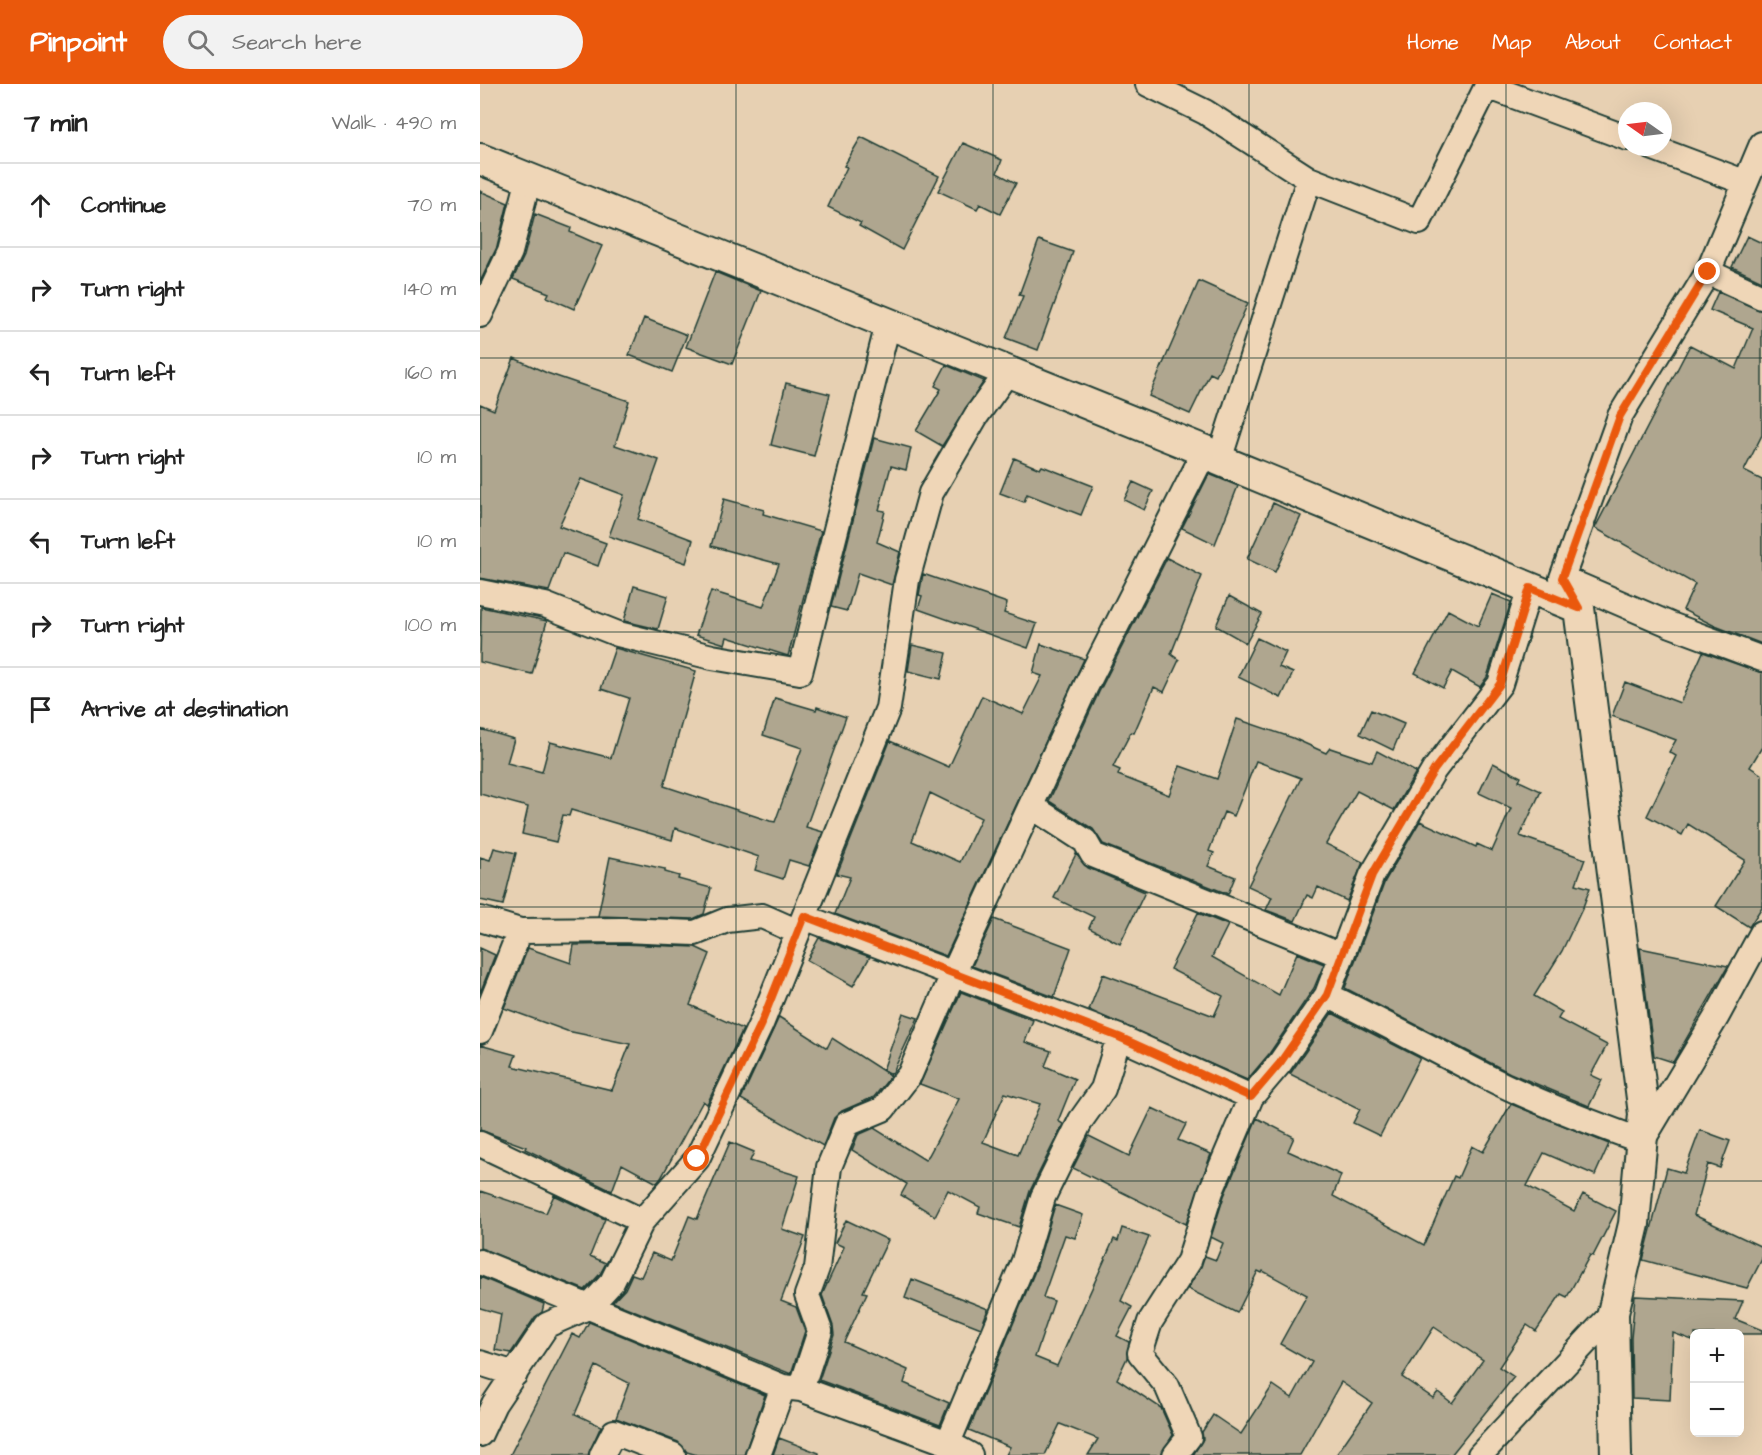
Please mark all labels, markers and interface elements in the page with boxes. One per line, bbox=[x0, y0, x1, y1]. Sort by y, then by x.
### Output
search box bbox=[163, 15, 583, 69]
text: Pinpoint bbox=[30, 23, 127, 62]
icon: search bbox=[184, 26, 217, 59]
text: Search here bbox=[232, 27, 362, 58]
text: Home bbox=[1407, 28, 1459, 57]
text: Map bbox=[1492, 28, 1532, 57]
text: About bbox=[1565, 28, 1621, 57]
text: Contact bbox=[1654, 28, 1732, 57]
north arrow bbox=[1618, 102, 1672, 156]
text: 7 min bbox=[24, 105, 88, 141]
text: Walk · 490 m bbox=[332, 109, 456, 137]
icon: ahead bbox=[24, 189, 57, 222]
text: Continue bbox=[81, 190, 166, 221]
text: 70 m bbox=[408, 191, 456, 219]
route end bbox=[1694, 258, 1720, 284]
icon: right bbox=[24, 273, 57, 306]
text: Turn right bbox=[81, 274, 184, 305]
text: 140 m bbox=[404, 275, 456, 303]
icon: left bbox=[24, 357, 57, 390]
text: Turn left bbox=[81, 358, 175, 389]
text: 160 m bbox=[405, 359, 456, 387]
icon: right bbox=[24, 441, 57, 474]
text: Turn right bbox=[81, 442, 184, 473]
text: 10 m bbox=[417, 443, 456, 471]
icon: left bbox=[24, 525, 57, 558]
text: Turn left bbox=[81, 526, 175, 557]
text: 10 m bbox=[417, 527, 456, 555]
icon: right bbox=[24, 609, 57, 642]
text: Turn right bbox=[81, 610, 184, 641]
text: 100 m bbox=[405, 611, 456, 639]
icon: arrive bbox=[24, 693, 57, 726]
text: Arrive at destination bbox=[81, 694, 288, 725]
route start bbox=[683, 1145, 709, 1171]
map controls bbox=[1690, 1329, 1744, 1437]
button: + bbox=[1690, 1329, 1744, 1383]
button: − bbox=[1690, 1383, 1744, 1437]

